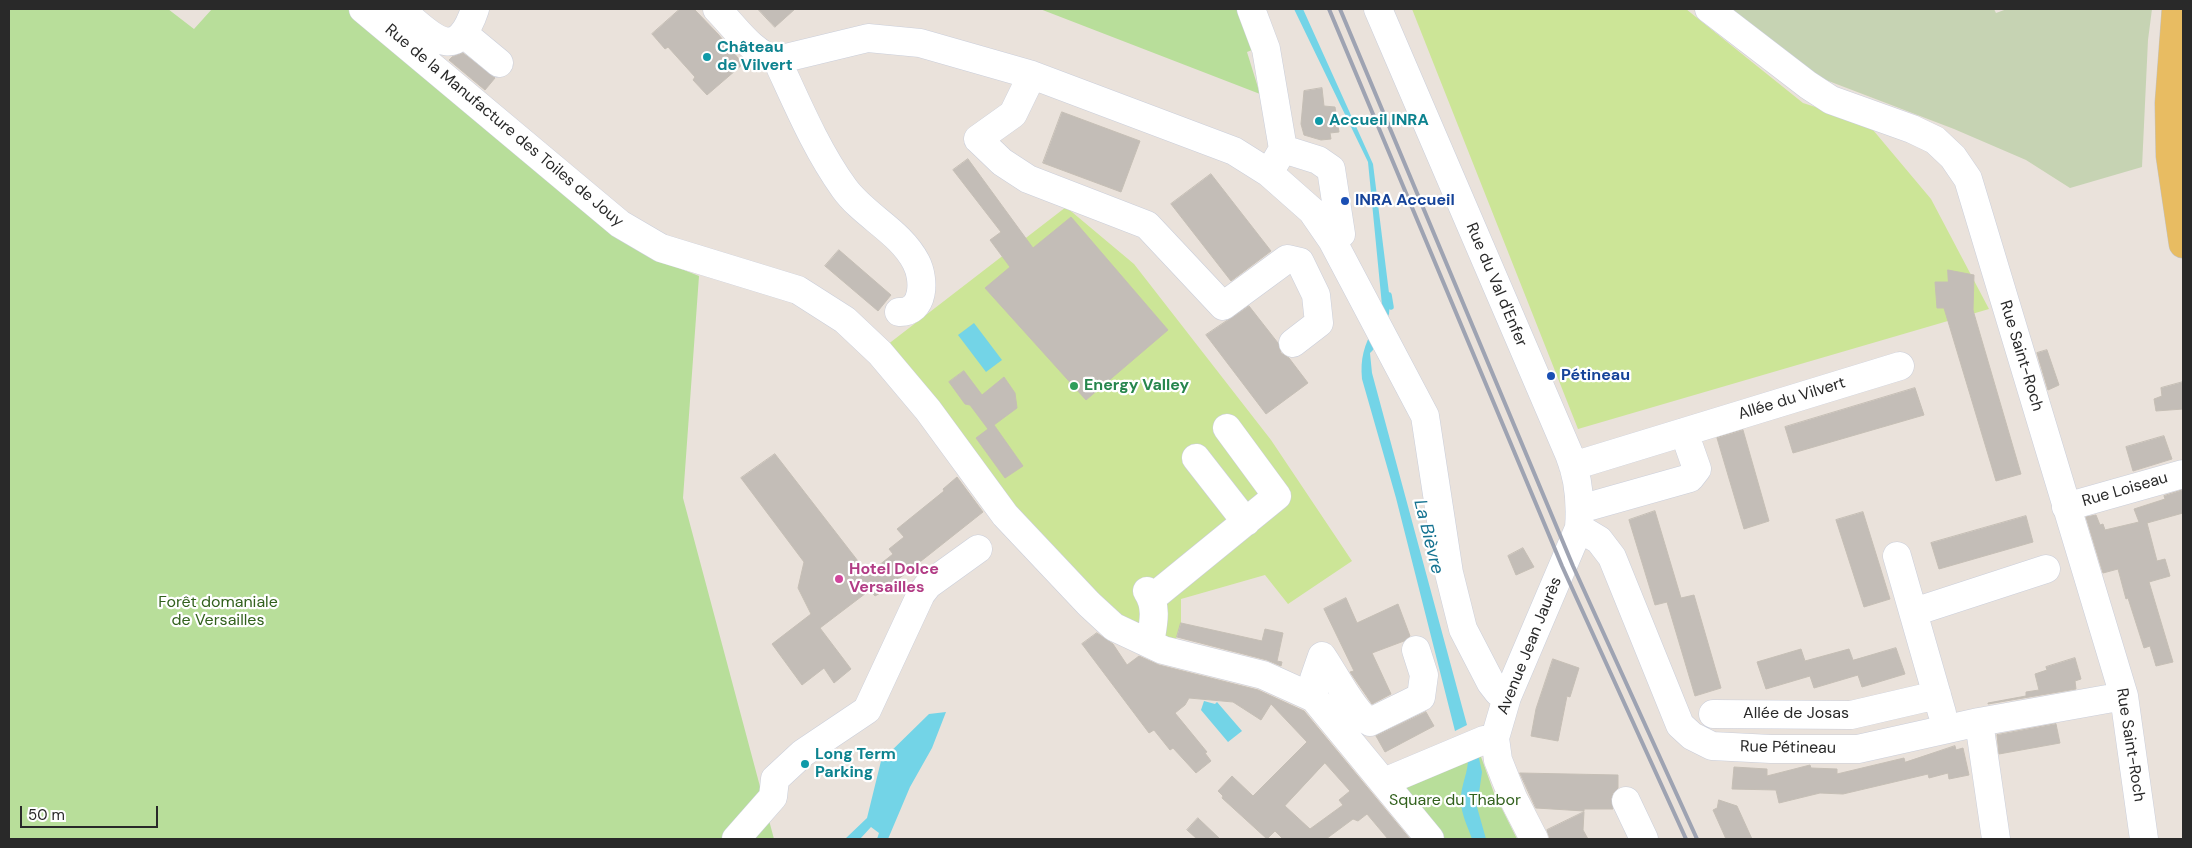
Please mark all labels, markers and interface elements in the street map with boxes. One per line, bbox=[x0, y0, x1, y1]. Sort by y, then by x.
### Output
street label: Rue de la Manufacture des Toiles de Jouy bbox=[381, 20, 627, 232]
place label: Château de Vilvert bbox=[717, 38, 793, 76]
marker: Château de Vilvert bbox=[701, 51, 713, 63]
place label: Accueil INRA bbox=[1329, 111, 1429, 131]
marker: Accueil INRA bbox=[1313, 115, 1325, 127]
place label: INRA Accueil bbox=[1355, 191, 1455, 211]
marker: INRA Accueil bbox=[1339, 195, 1351, 207]
street label: Rue du Val d'Enfer bbox=[1461, 220, 1531, 350]
street label: Rue Saint-Roch bbox=[1995, 298, 2047, 414]
place label: Pétineau bbox=[1561, 366, 1630, 386]
marker: Pétineau bbox=[1545, 370, 1557, 382]
street label: Allée du Vilvert bbox=[1736, 374, 1848, 424]
place label: Energy Valley bbox=[1084, 376, 1189, 396]
marker: Energy Valley bbox=[1068, 380, 1080, 392]
street label: Rue Loiseau bbox=[2080, 469, 2170, 511]
water label: La Bièvre bbox=[1408, 497, 1448, 577]
place label: Hotel Dolce Versailles bbox=[849, 560, 939, 598]
marker: Hotel Dolce Versailles bbox=[833, 573, 845, 585]
street label: Avenue Jean Jaurès bbox=[1494, 574, 1566, 718]
park label: Forêt domaniale de Versailles bbox=[158, 593, 278, 631]
street label: Rue Saint-Roch bbox=[2112, 687, 2148, 803]
street label: Allée de Josas bbox=[1743, 704, 1849, 724]
street label: Rue Pétineau bbox=[1740, 738, 1836, 758]
place label: Long Term Parking bbox=[815, 745, 896, 783]
marker: Long Term Parking bbox=[799, 758, 811, 770]
park label: Square du Thabor bbox=[1389, 791, 1521, 811]
scale bar bbox=[22, 796, 160, 828]
text: 50 m bbox=[28, 805, 65, 825]

